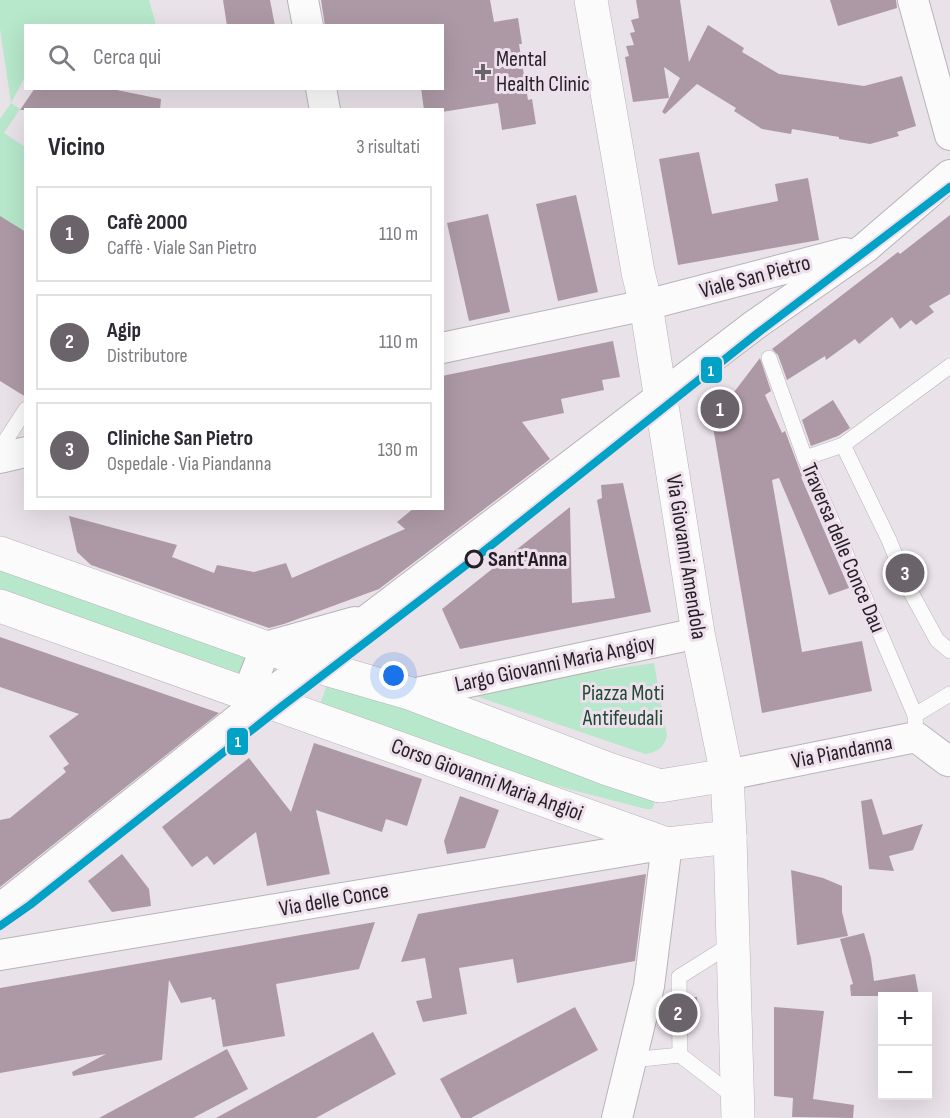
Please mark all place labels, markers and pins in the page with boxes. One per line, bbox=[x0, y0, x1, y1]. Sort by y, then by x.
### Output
place label: Mental Health Clinic bbox=[496, 46, 590, 98]
marker: Mental Health Clinic bbox=[474, 63, 492, 81]
pin: 1 bbox=[700, 386, 740, 432]
place label: Sant'Anna bbox=[488, 546, 567, 573]
marker: Sant'Anna bbox=[465, 550, 483, 568]
pin: 3 bbox=[886, 550, 924, 596]
pin: 2 bbox=[658, 990, 698, 1036]

